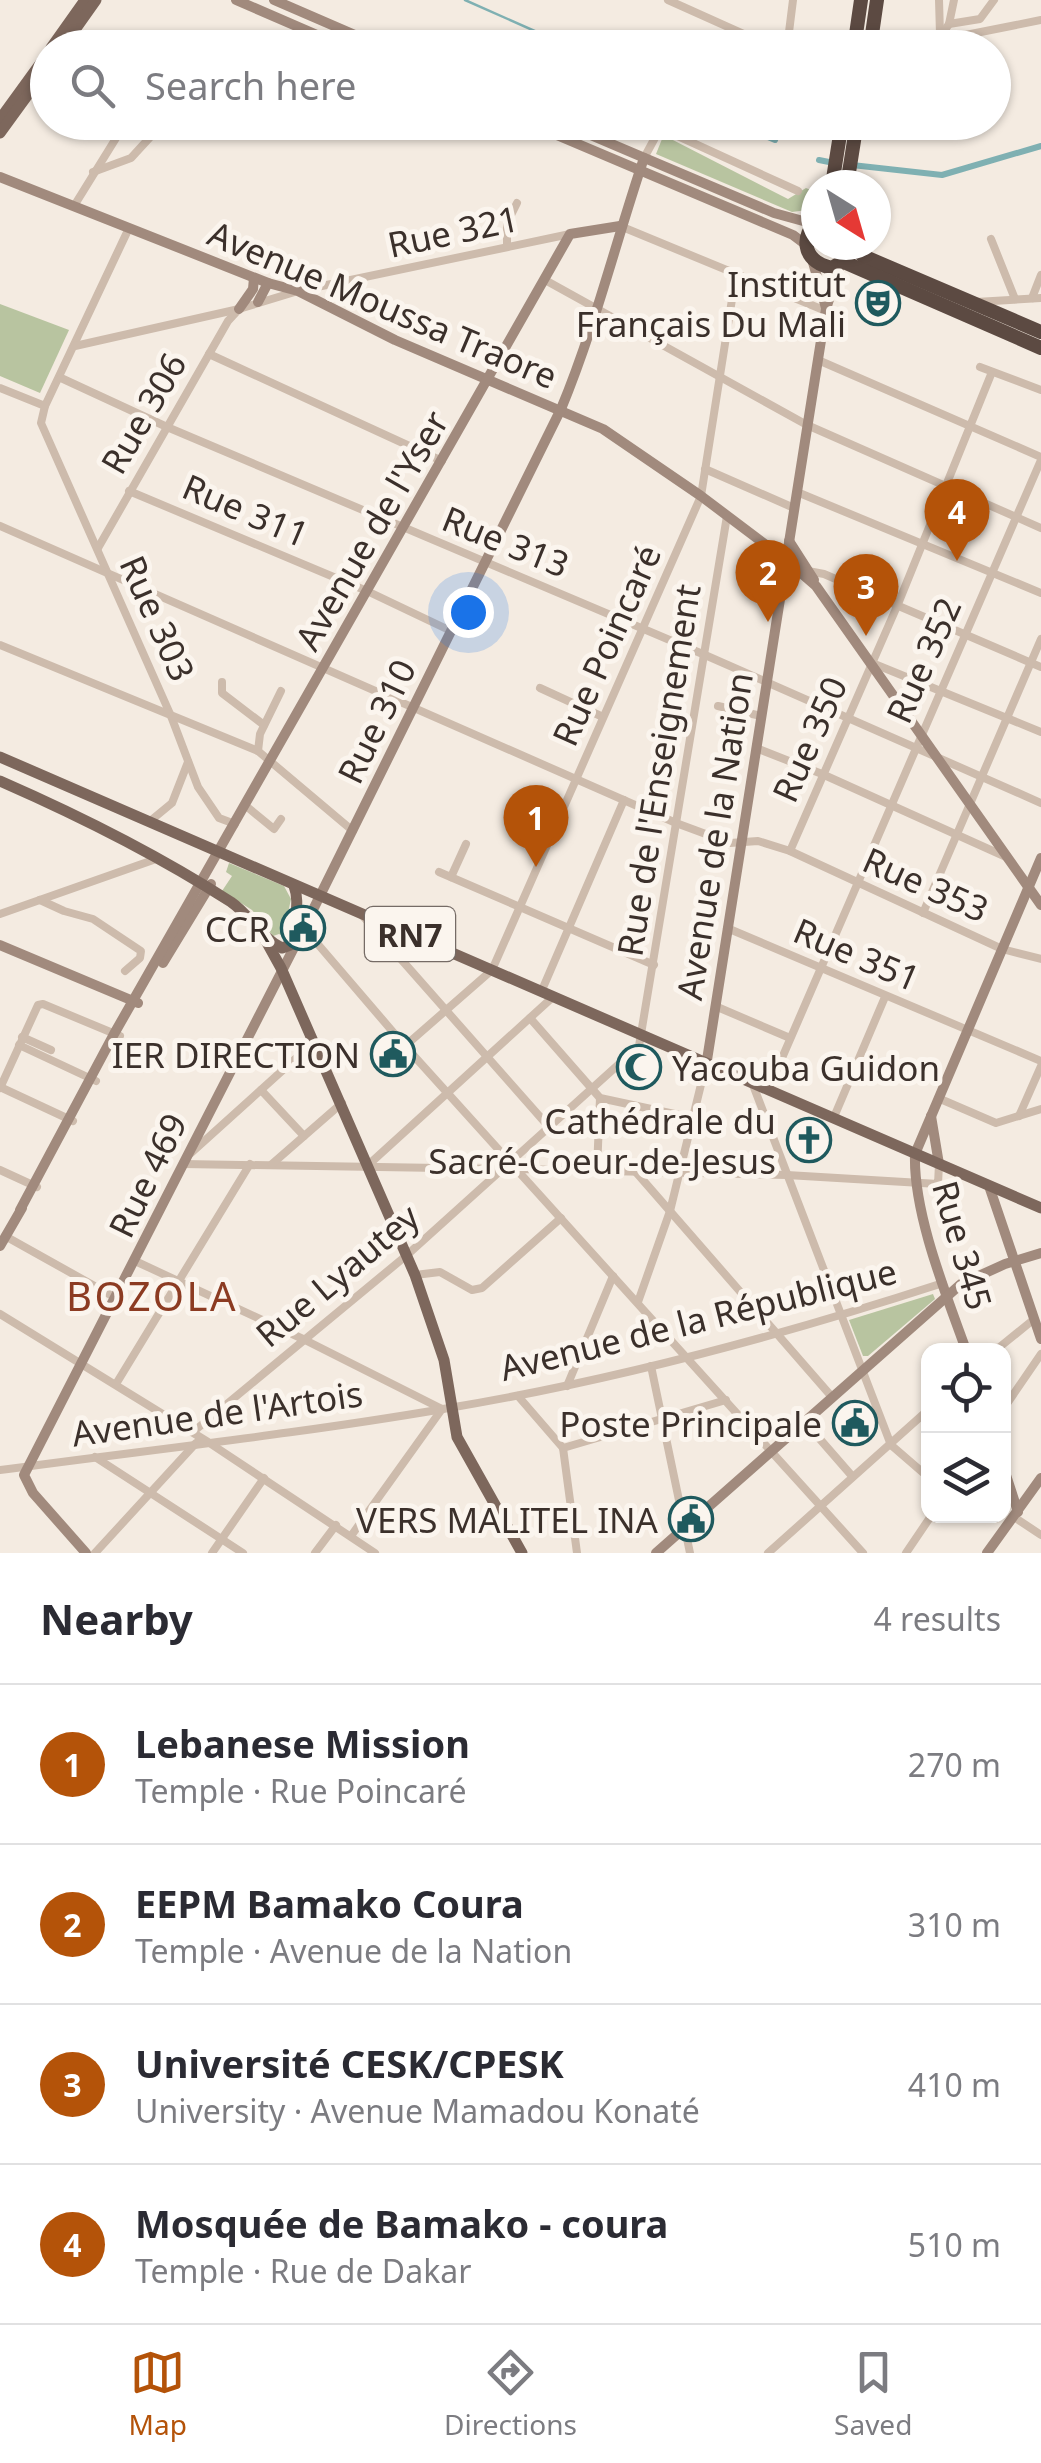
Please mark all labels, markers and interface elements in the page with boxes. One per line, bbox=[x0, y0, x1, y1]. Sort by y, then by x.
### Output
search box bbox=[30, 30, 1011, 140]
icon: search bbox=[65, 58, 120, 113]
text: Search here bbox=[145, 59, 356, 111]
north arrow bbox=[801, 170, 891, 260]
street label: Rue 321 bbox=[383, 194, 523, 268]
street label: Avenue Moussa Traore bbox=[201, 209, 565, 399]
place label: Institut Français Du Mali bbox=[576, 260, 846, 347]
theatre icon: Institut Français Du Mali bbox=[855, 280, 901, 326]
street label: Rue 306 bbox=[90, 344, 196, 482]
street label: Avenue de l'Yser bbox=[283, 402, 459, 658]
street label: Rue 311 bbox=[176, 463, 316, 557]
pin: 4 bbox=[924, 478, 990, 561]
street label: Rue 313 bbox=[436, 494, 576, 588]
street label: Rue Poincaré bbox=[541, 537, 671, 753]
pin: 2 bbox=[736, 540, 800, 622]
street label: Rue 303 bbox=[110, 548, 206, 688]
pin: 3 bbox=[834, 554, 898, 636]
street label: Rue de l'Enseignement bbox=[605, 581, 711, 959]
your location bbox=[443, 587, 494, 638]
street label: Rue 352 bbox=[875, 590, 971, 730]
street label: Rue 310 bbox=[326, 651, 426, 791]
street label: Avenue de la Nation bbox=[665, 669, 763, 1003]
street label: Rue 350 bbox=[761, 669, 857, 809]
pin: 1 bbox=[504, 784, 568, 867]
street label: Rue 353 bbox=[856, 836, 996, 932]
place label: CCR bbox=[205, 905, 270, 952]
public building icon: CCR bbox=[280, 905, 326, 951]
road number: RN7 bbox=[365, 907, 455, 961]
street label: Rue 351 bbox=[787, 907, 927, 1001]
place label: IER DIRECTION bbox=[112, 1031, 360, 1078]
public building icon: IER DIRECTION bbox=[370, 1031, 416, 1077]
mosque icon: Yacouba Guidon bbox=[616, 1044, 662, 1090]
place label: Yacouba Guidon bbox=[672, 1044, 940, 1091]
place label: Cathédrale du Sacré-Coeur-de-Jesus bbox=[428, 1097, 776, 1184]
street label: Rue 469 bbox=[97, 1105, 197, 1245]
church icon: Cathédrale du Sacré-Coeur-de-Jesus bbox=[786, 1117, 832, 1163]
street label: Rue 345 bbox=[922, 1175, 1004, 1315]
street label: Rue Lyautey bbox=[246, 1193, 429, 1357]
street label: Avenue de la République bbox=[495, 1247, 901, 1391]
district label: BOZOLA bbox=[66, 1268, 238, 1323]
map controls bbox=[921, 1343, 1011, 1523]
button: locate bbox=[921, 1343, 1011, 1433]
street label: Avenue de l'Artois bbox=[69, 1369, 365, 1457]
place label: Poste Principale bbox=[559, 1400, 822, 1447]
public building icon: Poste Principale bbox=[832, 1400, 878, 1446]
button: layers bbox=[921, 1433, 1011, 1523]
place label: VERS MALITEL INA bbox=[356, 1496, 659, 1543]
public building icon: VERS MALITEL INA bbox=[668, 1496, 714, 1542]
text: Nearby bbox=[40, 1590, 193, 1647]
text: 4 results bbox=[874, 1597, 1001, 1640]
text: Lebanese Mission bbox=[135, 1717, 470, 1769]
text: 1 bbox=[63, 1743, 82, 1786]
text: 270 m bbox=[908, 1743, 1001, 1786]
text: Temple · Rue Poincaré bbox=[135, 1769, 466, 1812]
text: EEPM Bamako Coura bbox=[135, 1877, 524, 1929]
text: 2 bbox=[63, 1903, 82, 1946]
text: 310 m bbox=[908, 1903, 1001, 1946]
text: Temple · Avenue de la Nation bbox=[135, 1929, 572, 1972]
text: Université CESK/CPESK bbox=[135, 2037, 564, 2089]
text: 3 bbox=[63, 2063, 82, 2106]
text: 410 m bbox=[908, 2063, 1001, 2106]
text: University · Avenue Mamadou Konaté bbox=[135, 2089, 700, 2132]
text: Mosquée de Bamako - coura bbox=[135, 2197, 668, 2249]
text: 4 bbox=[63, 2223, 82, 2266]
text: 510 m bbox=[908, 2223, 1001, 2266]
text: Temple · Rue de Dakar bbox=[135, 2249, 471, 2292]
tab: Map bbox=[129, 2345, 187, 2443]
tab: Directions bbox=[444, 2345, 577, 2443]
tab: Saved bbox=[834, 2345, 912, 2443]

